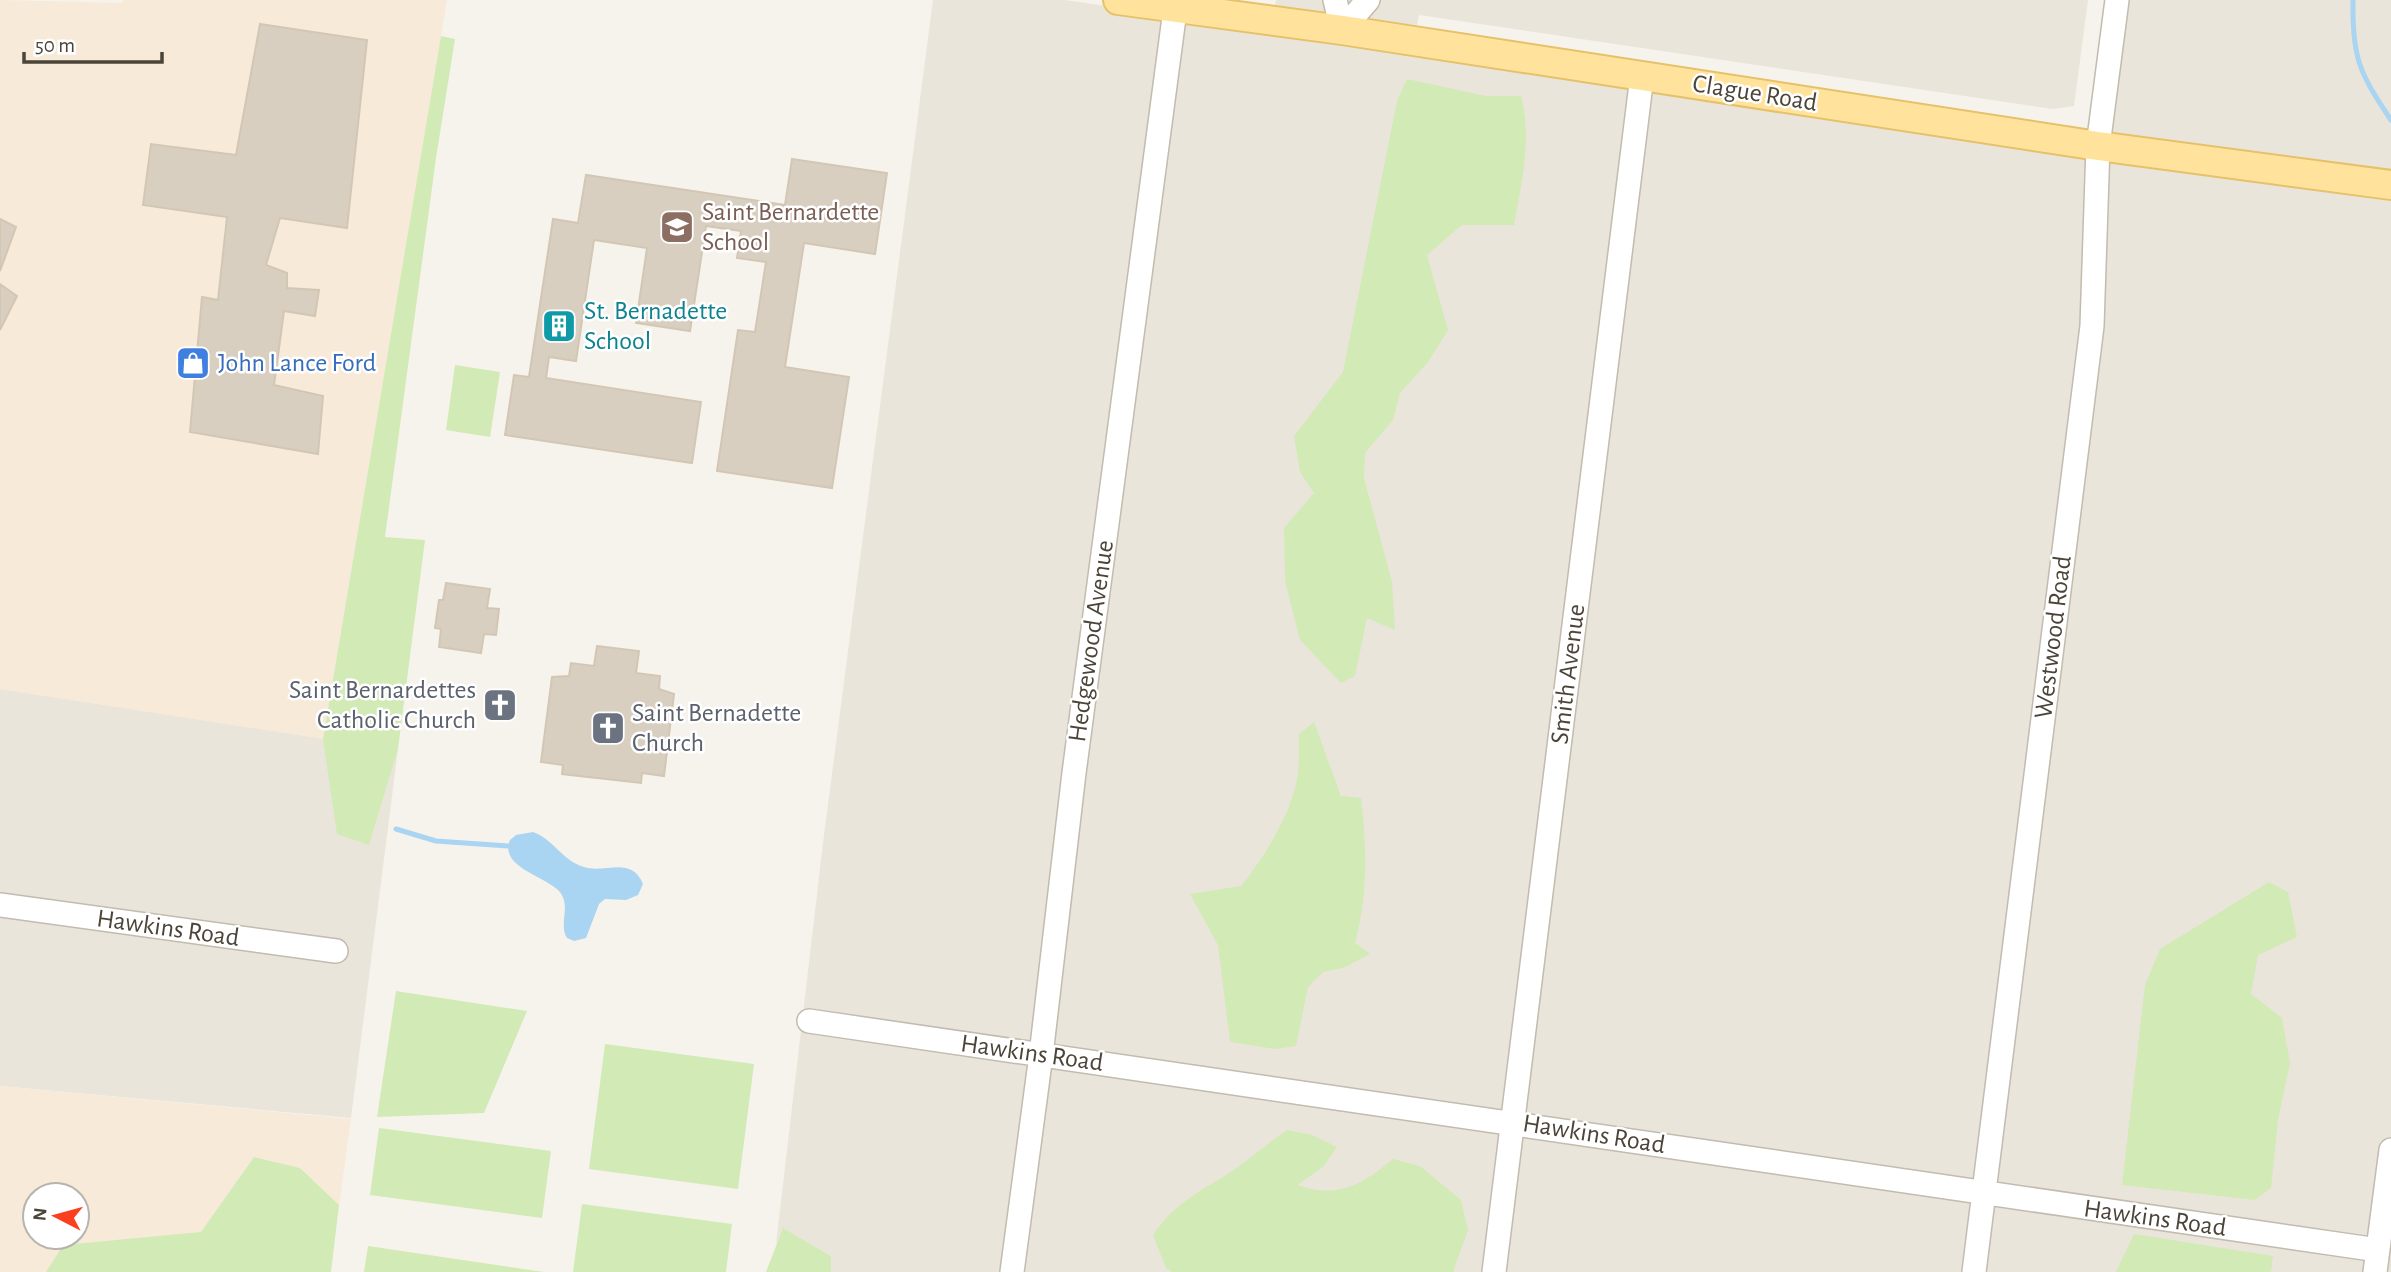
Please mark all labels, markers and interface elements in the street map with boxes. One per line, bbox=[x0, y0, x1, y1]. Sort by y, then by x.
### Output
scale bar bbox=[24, 21, 163, 65]
text: 50 m bbox=[35, 35, 75, 56]
street label: Clague Road bbox=[1691, 70, 1819, 116]
place label: Saint Bernardette School bbox=[702, 199, 879, 255]
school or university icon: Saint Bernardette School bbox=[658, 208, 696, 246]
place label: St. Bernadette School bbox=[584, 298, 727, 354]
building icon: St. Bernadette School bbox=[540, 307, 578, 345]
shop icon: John Lance Ford bbox=[174, 344, 212, 382]
place label: John Lance Ford bbox=[218, 350, 376, 376]
street label: Hedgewood Avenue bbox=[1064, 538, 1118, 744]
street label: Westwood Road bbox=[2030, 554, 2076, 720]
street label: Smith Avenue bbox=[1547, 602, 1589, 746]
place label: Saint Bernardettes Catholic Church bbox=[289, 677, 476, 733]
church icon: Saint Bernardettes Catholic Church bbox=[481, 686, 519, 724]
place label: Saint Bernadette Church bbox=[632, 700, 801, 756]
church icon: Saint Bernadette Church bbox=[589, 709, 627, 747]
street label: Hawkins Road bbox=[95, 905, 241, 951]
street label: Hawkins Road bbox=[959, 1030, 1105, 1076]
street label: Hawkins Road bbox=[1521, 1110, 1667, 1158]
north arrow bbox=[21, 1181, 91, 1251]
street label: Hawkins Road bbox=[2082, 1195, 2228, 1241]
text: N bbox=[30, 1207, 51, 1222]

